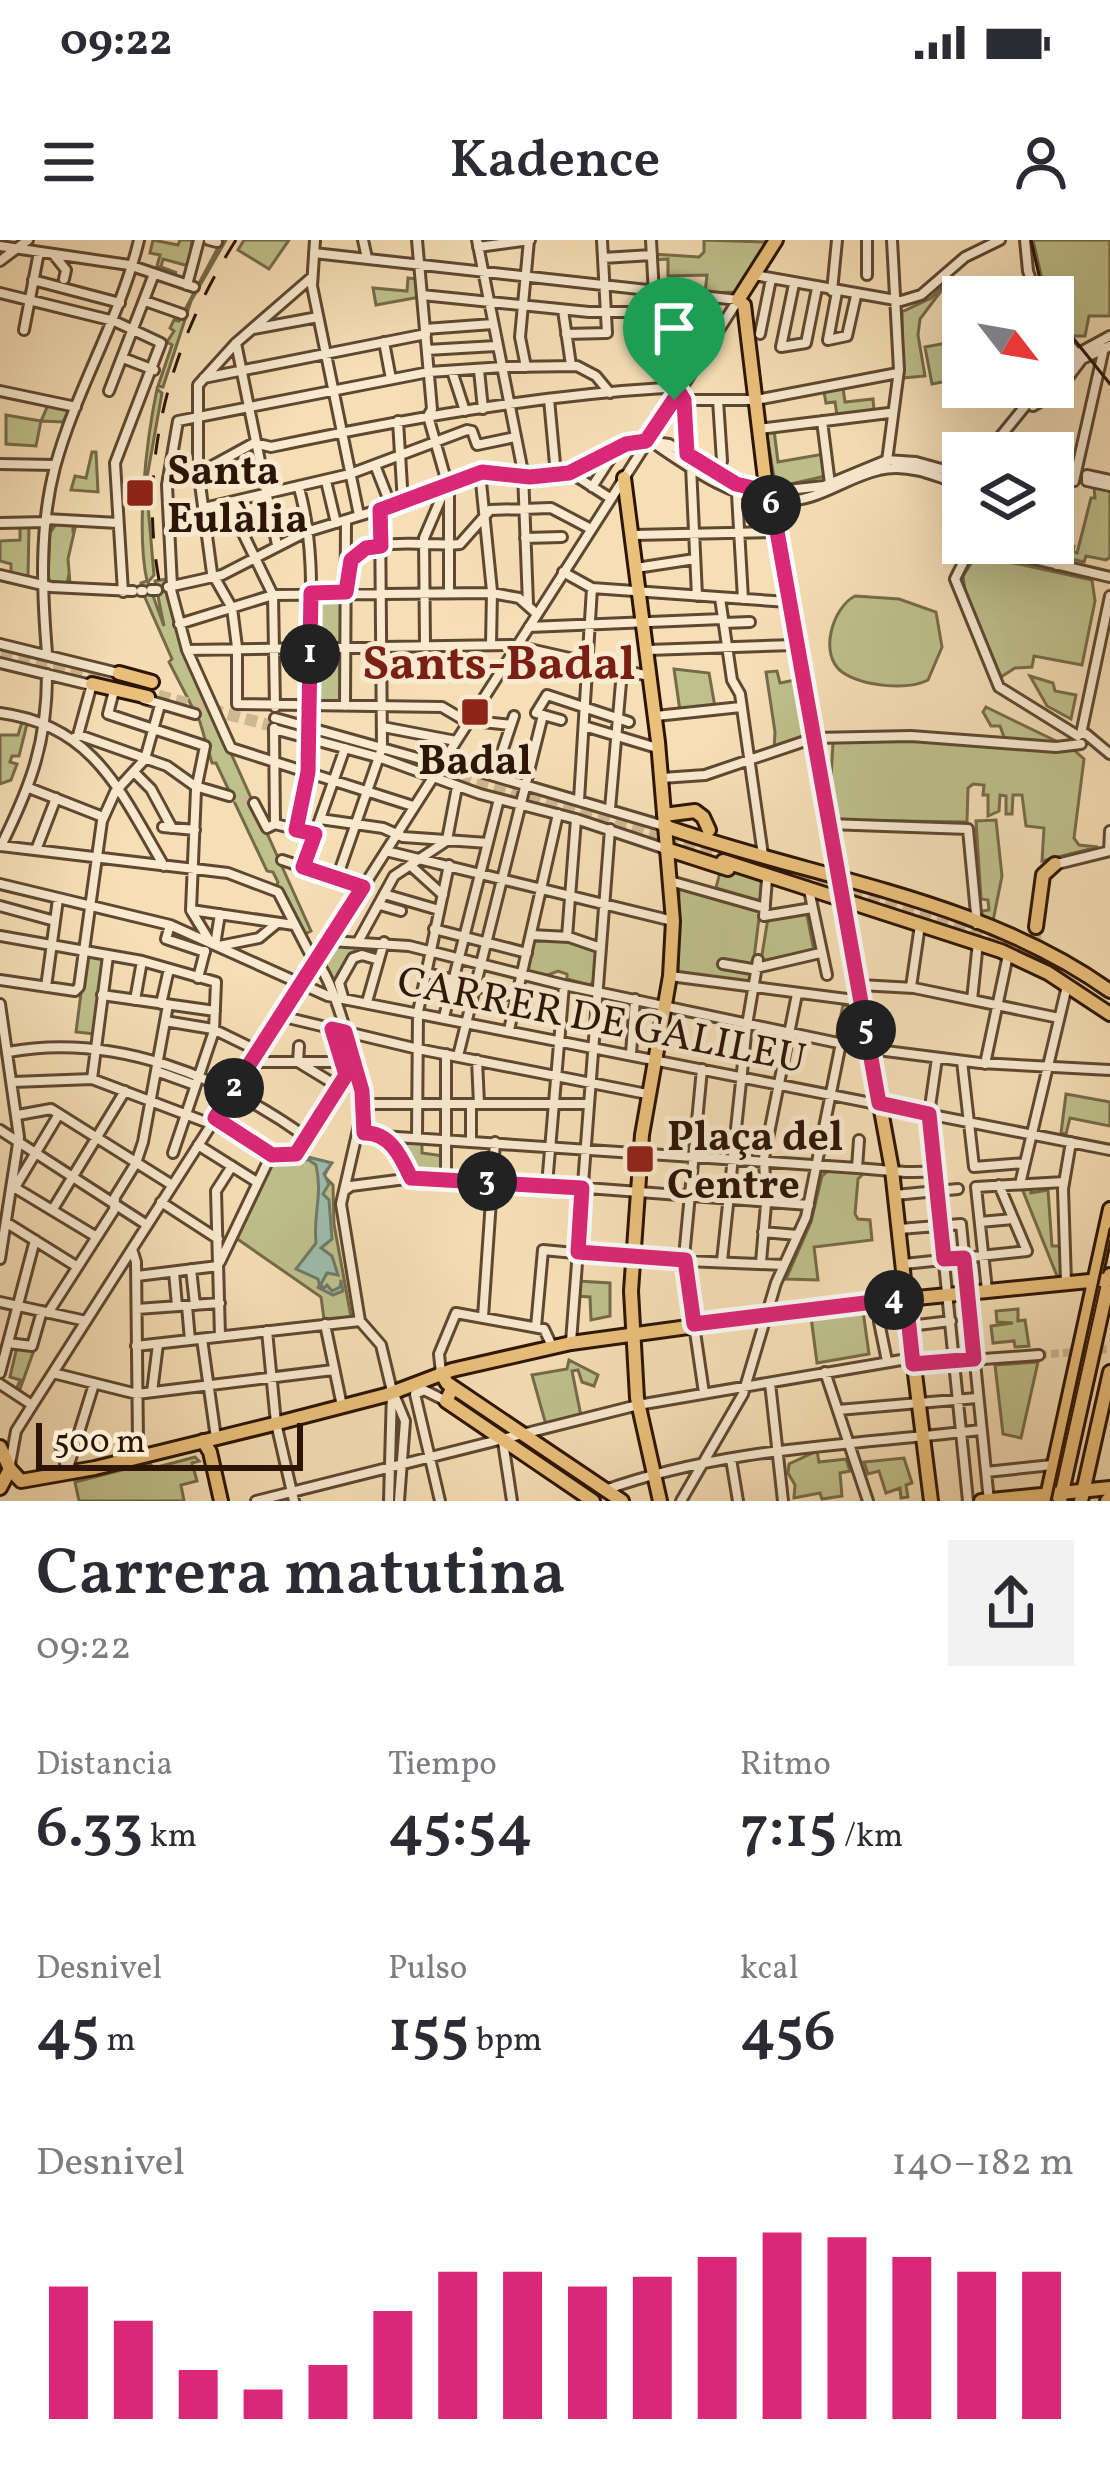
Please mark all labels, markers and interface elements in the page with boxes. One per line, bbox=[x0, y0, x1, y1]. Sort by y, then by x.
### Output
text: 09:22 bbox=[60, 11, 172, 74]
text: Kadence bbox=[450, 125, 660, 200]
icon: menu bbox=[36, 129, 102, 195]
icon: person bbox=[1008, 129, 1074, 195]
north arrow bbox=[942, 276, 1074, 408]
map controls bbox=[942, 276, 1074, 564]
pin bbox=[623, 277, 725, 400]
icon: arrive bbox=[641, 295, 707, 361]
button: layers bbox=[942, 432, 1074, 564]
place label: Santa Eulàlia bbox=[167, 444, 308, 551]
pin: 6 bbox=[741, 475, 801, 535]
marker: Santa Eulàlia bbox=[124, 477, 156, 509]
text: 6 bbox=[762, 482, 780, 528]
pin: 1 bbox=[280, 624, 340, 684]
text: 1 bbox=[303, 631, 317, 677]
district label: Sants-Badal bbox=[362, 633, 636, 700]
marker: Badal bbox=[459, 696, 491, 728]
place label: Badal bbox=[418, 734, 532, 793]
street label: CARRER DE GALILEU bbox=[392, 954, 810, 1091]
pin: 5 bbox=[836, 1000, 896, 1060]
text: 5 bbox=[858, 1007, 874, 1053]
pin: 2 bbox=[204, 1058, 264, 1118]
text: 2 bbox=[225, 1065, 243, 1111]
place label: Plaça del Centre bbox=[667, 1110, 843, 1217]
marker: Plaça del Centre bbox=[624, 1143, 656, 1175]
pin: 3 bbox=[457, 1151, 517, 1211]
text: 3 bbox=[479, 1158, 495, 1204]
pin: 4 bbox=[864, 1270, 924, 1330]
text: 4 bbox=[884, 1277, 904, 1323]
scale bar bbox=[36, 1417, 303, 1470]
text: 500 m bbox=[54, 1421, 145, 1467]
text: Carrera matutina bbox=[36, 1530, 566, 1622]
button: share bbox=[948, 1540, 1074, 1666]
text: 09:22 bbox=[36, 1621, 131, 1675]
text: Distancia bbox=[36, 1743, 173, 1789]
text: Tiempo bbox=[388, 1743, 497, 1789]
text: Ritmo bbox=[740, 1743, 831, 1789]
text: 6.33 bbox=[36, 1789, 143, 1872]
text: 45:54 bbox=[388, 1789, 533, 1872]
text: 7:15 bbox=[740, 1789, 837, 1872]
text: km bbox=[143, 1815, 197, 1861]
text: /km bbox=[837, 1815, 903, 1861]
text: Desnivel bbox=[36, 1947, 162, 1993]
text: Pulso bbox=[388, 1947, 467, 1993]
text: kcal bbox=[740, 1947, 799, 1993]
text: 45 bbox=[36, 1993, 100, 2076]
text: 155 bbox=[388, 1993, 469, 2076]
text: 456 bbox=[740, 1993, 836, 2076]
text: m bbox=[100, 2019, 136, 2065]
text: bpm bbox=[469, 2019, 542, 2065]
text: Desnivel bbox=[36, 2137, 185, 2191]
text: 140–182 m bbox=[891, 2137, 1074, 2191]

